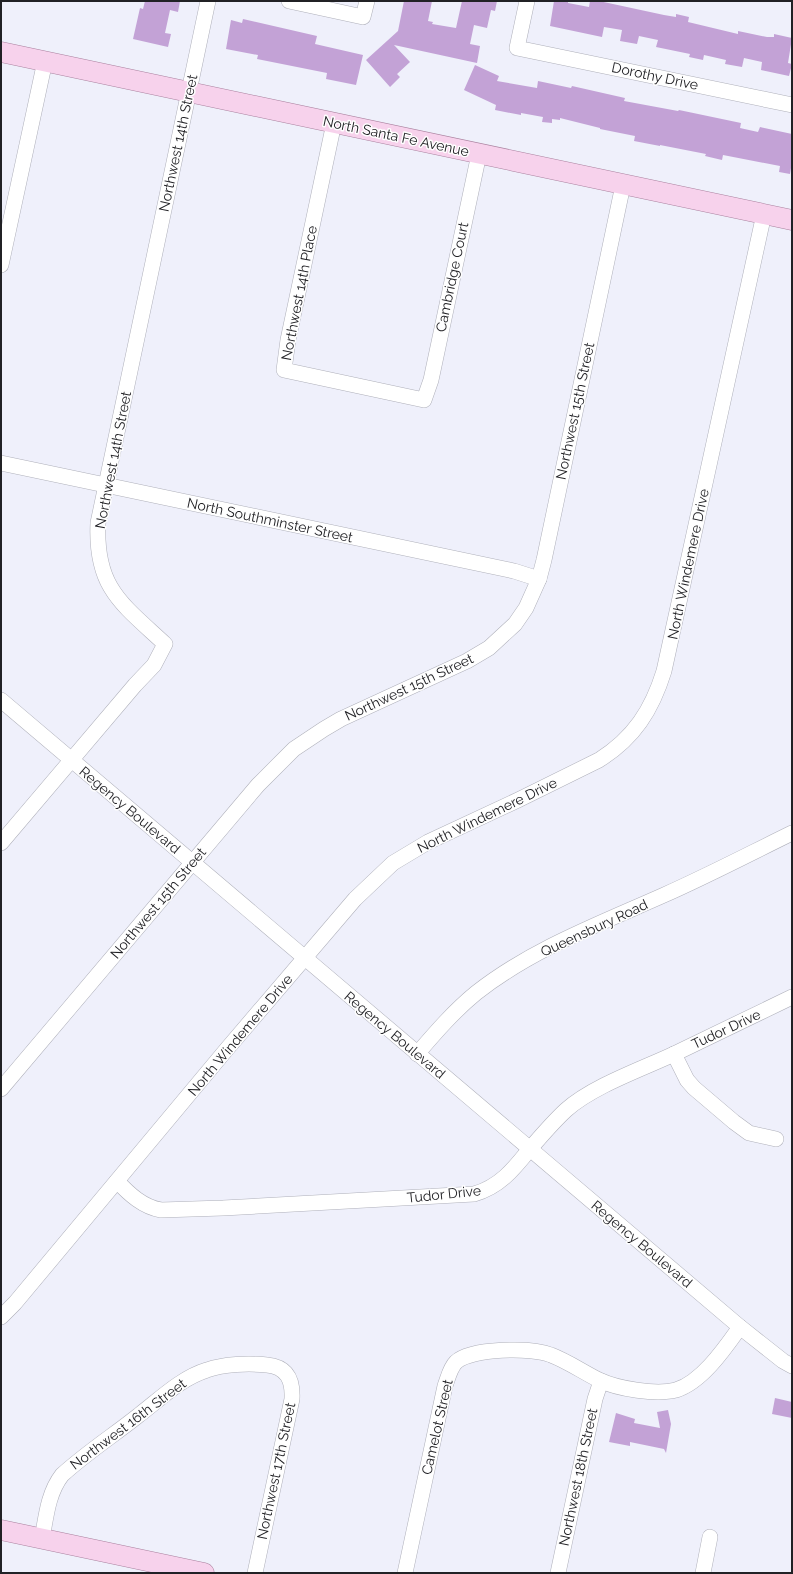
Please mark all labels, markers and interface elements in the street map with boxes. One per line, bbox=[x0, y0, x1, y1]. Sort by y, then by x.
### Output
street label: Dorothy Drive bbox=[610, 59, 700, 93]
street label: Northwest 14th Street bbox=[156, 73, 200, 213]
street label: North Santa Fe Avenue bbox=[322, 113, 470, 159]
street label: Cambridge Court bbox=[433, 220, 472, 333]
street label: Northwest 14th Place bbox=[278, 224, 320, 362]
street label: Northwest 15th Street bbox=[553, 341, 597, 481]
street label: Northwest 14th Street bbox=[92, 390, 134, 530]
street label: North Windemere Drive bbox=[664, 487, 712, 641]
street label: North Southminster Street bbox=[186, 495, 355, 545]
street label: Northwest 15th Street bbox=[342, 650, 476, 724]
street label: Regency Boulevard bbox=[76, 763, 184, 857]
street label: North Windemere Drive bbox=[414, 774, 560, 856]
street label: Northwest 15th Street bbox=[107, 844, 209, 962]
street label: Queensbury Road bbox=[538, 896, 650, 960]
street label: North Windemere Drive bbox=[184, 971, 296, 1099]
street label: Regency Boulevard bbox=[341, 988, 449, 1082]
street label: Tudor Drive bbox=[689, 1006, 763, 1052]
street label: Tudor Drive bbox=[406, 1182, 482, 1206]
street label: Regency Boulevard bbox=[588, 1197, 696, 1291]
street label: Northwest 16th Street bbox=[67, 1375, 189, 1473]
street label: Camelot Street bbox=[418, 1377, 456, 1476]
street label: Northwest 17th Street bbox=[254, 1401, 298, 1541]
street label: Northwest 18th Street bbox=[556, 1406, 600, 1547]

